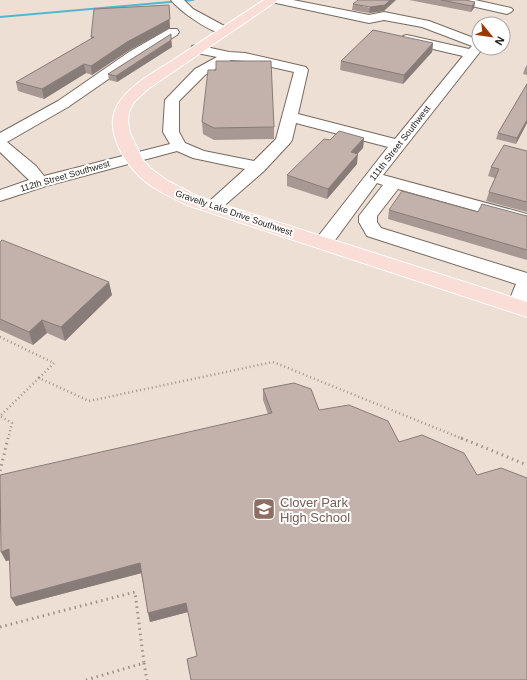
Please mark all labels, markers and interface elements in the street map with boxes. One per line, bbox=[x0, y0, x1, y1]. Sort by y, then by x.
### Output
north arrow bbox=[471, 16, 511, 56]
text: N bbox=[493, 34, 507, 47]
street label: 111th Street Southwest bbox=[368, 103, 433, 182]
street label: 112th Street Southwest bbox=[19, 158, 111, 194]
street label: Gravelly Lake Drive Southwest bbox=[174, 188, 294, 238]
place label: Clover Park High School bbox=[280, 495, 350, 525]
school or university icon: Clover Park High School bbox=[251, 496, 277, 522]

